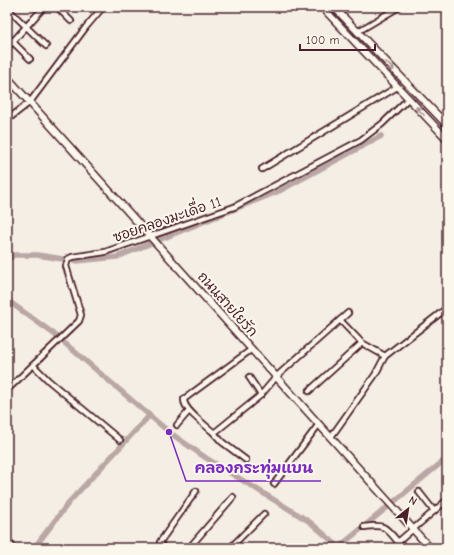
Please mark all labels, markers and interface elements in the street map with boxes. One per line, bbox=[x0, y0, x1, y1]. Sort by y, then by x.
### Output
scale bar bbox=[300, 26, 375, 52]
text: 100 m bbox=[306, 33, 339, 47]
one-way arrow bbox=[385, 61, 394, 71]
one-way arrow bbox=[415, 106, 425, 116]
street label: ซอยคลองมะเดื่อ 11 bbox=[109, 188, 223, 246]
street label: ถนนสายใยรัก bbox=[194, 268, 262, 340]
callout: คลองกระทุ่มแบน bbox=[186, 454, 321, 481]
text: คลองกระทุ่มแบน bbox=[195, 458, 314, 479]
north arrow bbox=[388, 489, 428, 529]
text: N bbox=[406, 493, 419, 508]

